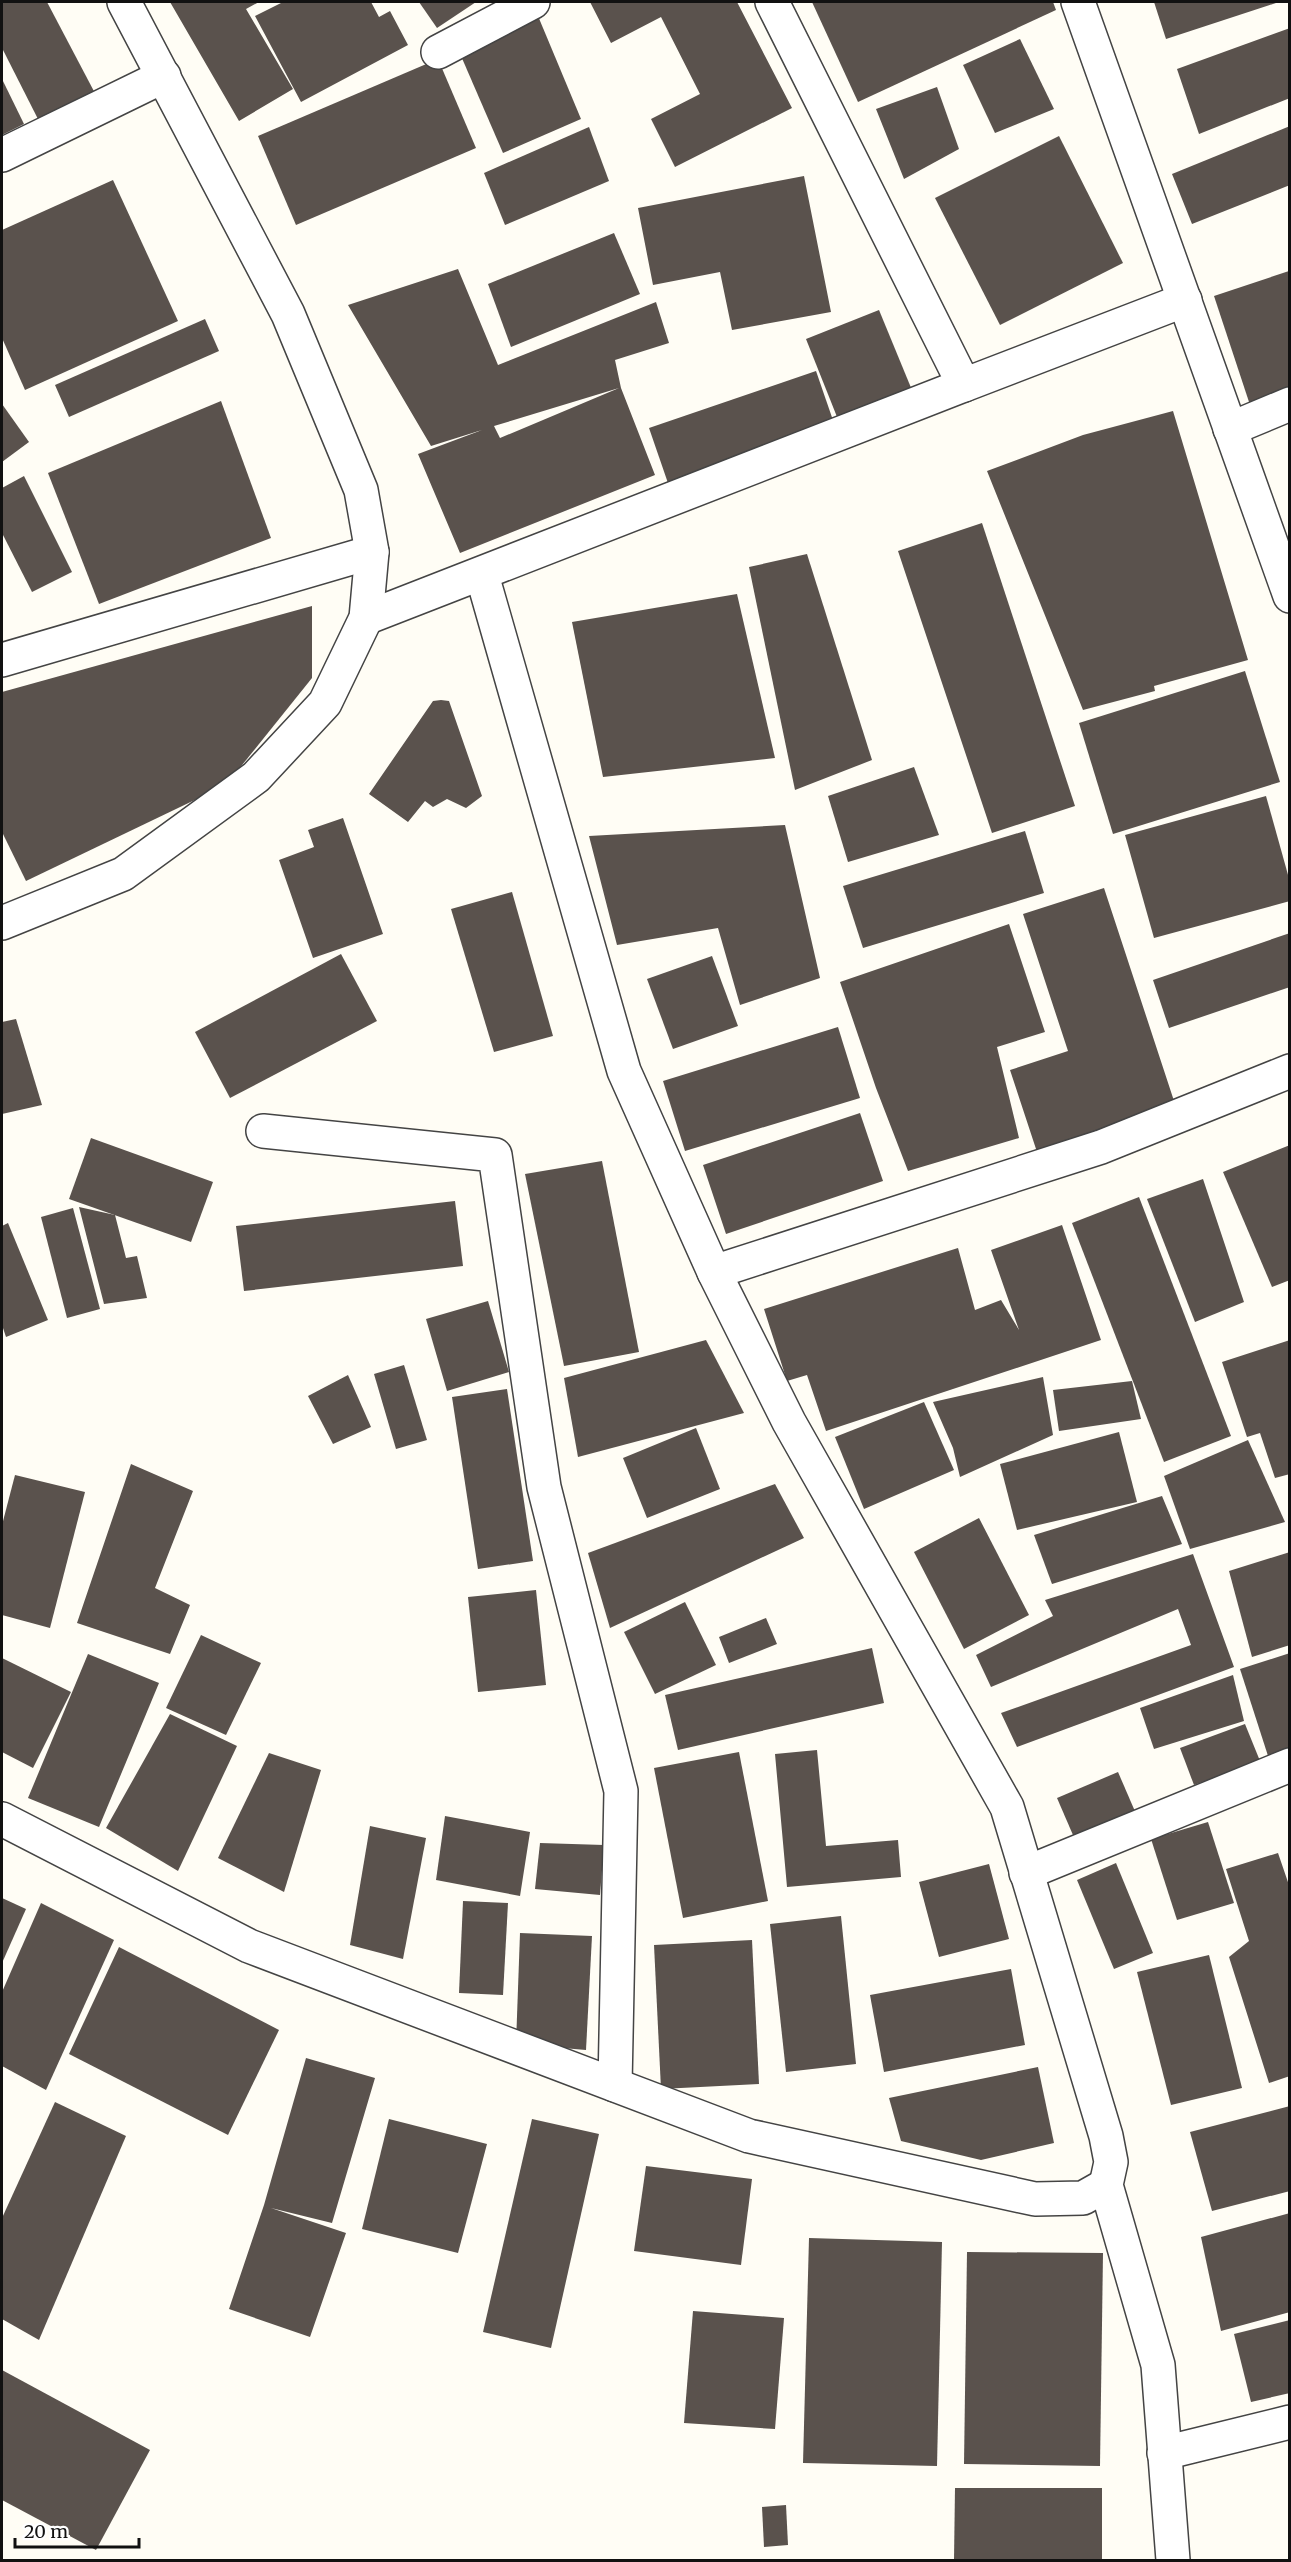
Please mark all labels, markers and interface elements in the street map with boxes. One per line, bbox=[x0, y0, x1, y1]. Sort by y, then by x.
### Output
scale bar bbox=[15, 2511, 140, 2549]
text: 20 m bbox=[24, 2520, 68, 2543]

